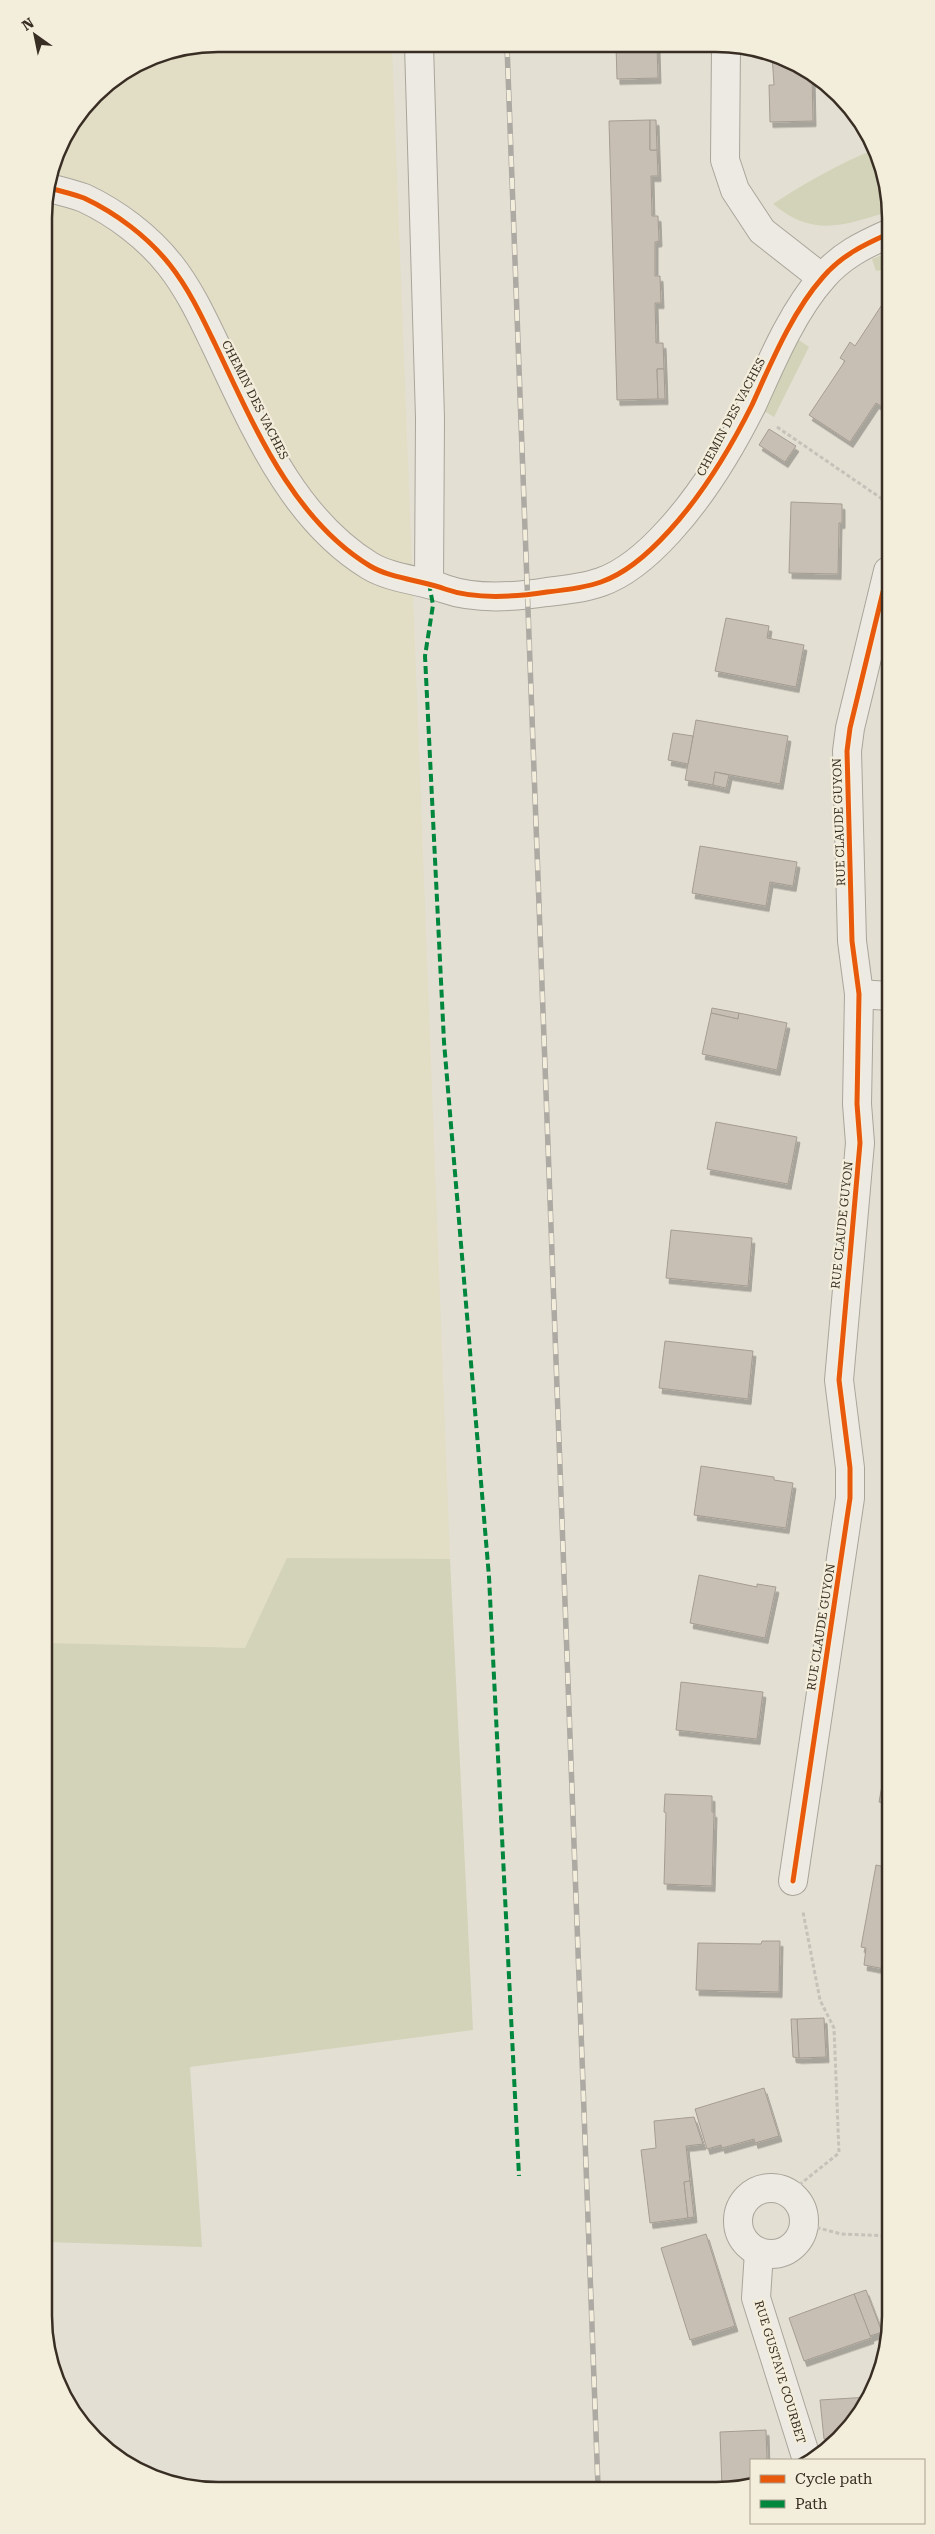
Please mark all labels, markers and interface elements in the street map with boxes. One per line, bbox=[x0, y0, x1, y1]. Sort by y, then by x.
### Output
north arrow bbox=[10, 10, 60, 60]
text: N bbox=[19, 14, 37, 34]
street label: CHEMIN DES VACHES bbox=[219, 338, 291, 462]
street label: CHEMIN DES VACHES bbox=[694, 355, 768, 479]
street label: RUE CLAUDE GUYON bbox=[830, 757, 848, 886]
street label: RUE CLAUDE GUYON bbox=[828, 1160, 856, 1289]
street label: RUE CLAUDE GUYON bbox=[804, 1562, 838, 1691]
street label: RUE GUSTAVE COURBET bbox=[752, 2299, 808, 2445]
legend bbox=[750, 2459, 925, 2524]
text: Cycle path bbox=[795, 2470, 873, 2488]
text: Path bbox=[795, 2495, 828, 2513]

